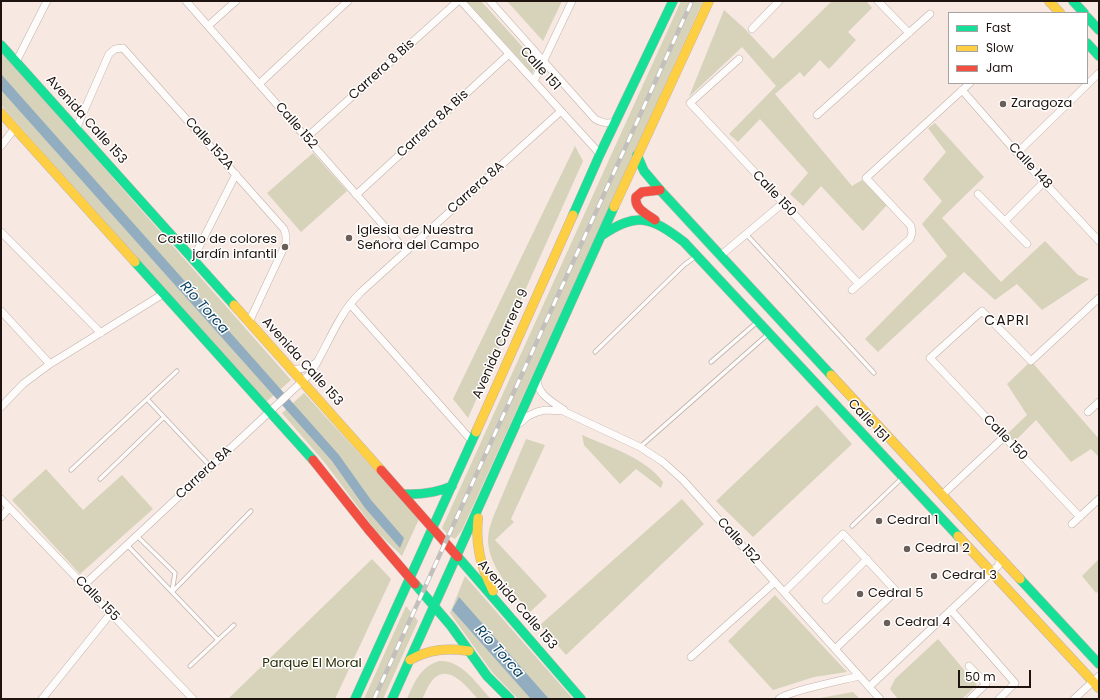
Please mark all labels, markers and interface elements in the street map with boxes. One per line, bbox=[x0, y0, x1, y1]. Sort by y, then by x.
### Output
legend bbox=[948, 12, 1088, 84]
text: Fast bbox=[986, 19, 1011, 36]
street label: Carrera 8 Bis bbox=[346, 36, 418, 104]
text: Slow bbox=[986, 39, 1014, 56]
street label: Calle 151 bbox=[516, 44, 564, 94]
text: Jam bbox=[986, 59, 1013, 76]
street label: Avenida Calle 153 bbox=[42, 73, 130, 167]
street label: Carrera 8A Bis bbox=[394, 87, 472, 161]
place label: Zaragoza bbox=[1011, 96, 1072, 112]
marker: Zaragoza bbox=[998, 99, 1008, 109]
street label: Calle 152 bbox=[272, 100, 320, 152]
street label: Calle 152A bbox=[181, 115, 237, 173]
street label: Calle 148 bbox=[1005, 140, 1055, 192]
street label: Carrera 8A bbox=[445, 159, 507, 217]
street label: Calle 150 bbox=[749, 168, 799, 220]
place label: Iglesia de Nuestra Señora del Campo bbox=[357, 223, 479, 254]
place label: Castillo de colores jardín infantil bbox=[158, 232, 277, 263]
marker: Iglesia de Nuestra Señora del Campo bbox=[344, 233, 354, 243]
marker: Castillo de colores jardín infantil bbox=[280, 242, 290, 252]
water label: Río Torca bbox=[176, 278, 232, 338]
street label: Avenida Carrera 9 bbox=[470, 287, 532, 401]
district label: CAPRI bbox=[984, 313, 1030, 329]
street label: Avenida Calle 153 bbox=[258, 315, 346, 409]
street label: Calle 151 bbox=[844, 396, 892, 446]
street label: Calle 150 bbox=[980, 412, 1030, 464]
street label: Carrera 8A bbox=[173, 443, 235, 503]
place label: Cedral 1 bbox=[887, 513, 938, 529]
street label: Calle 152 bbox=[713, 515, 763, 567]
marker: Cedral 1 bbox=[874, 516, 884, 526]
place label: Cedral 2 bbox=[915, 541, 970, 557]
marker: Cedral 2 bbox=[902, 544, 912, 554]
street label: Avenida Calle 153 bbox=[474, 557, 560, 653]
place label: Cedral 3 bbox=[942, 568, 997, 584]
marker: Cedral 3 bbox=[929, 571, 939, 581]
street label: Calle 155 bbox=[72, 573, 122, 625]
place label: Cedral 5 bbox=[868, 586, 923, 602]
marker: Cedral 5 bbox=[855, 589, 865, 599]
place label: Cedral 4 bbox=[895, 615, 950, 631]
marker: Cedral 4 bbox=[882, 618, 892, 628]
water label: Río Torca bbox=[471, 622, 527, 682]
park label: Parque El Moral bbox=[262, 656, 362, 672]
scale bar bbox=[960, 662, 1033, 688]
text: 50 m bbox=[965, 668, 996, 685]

